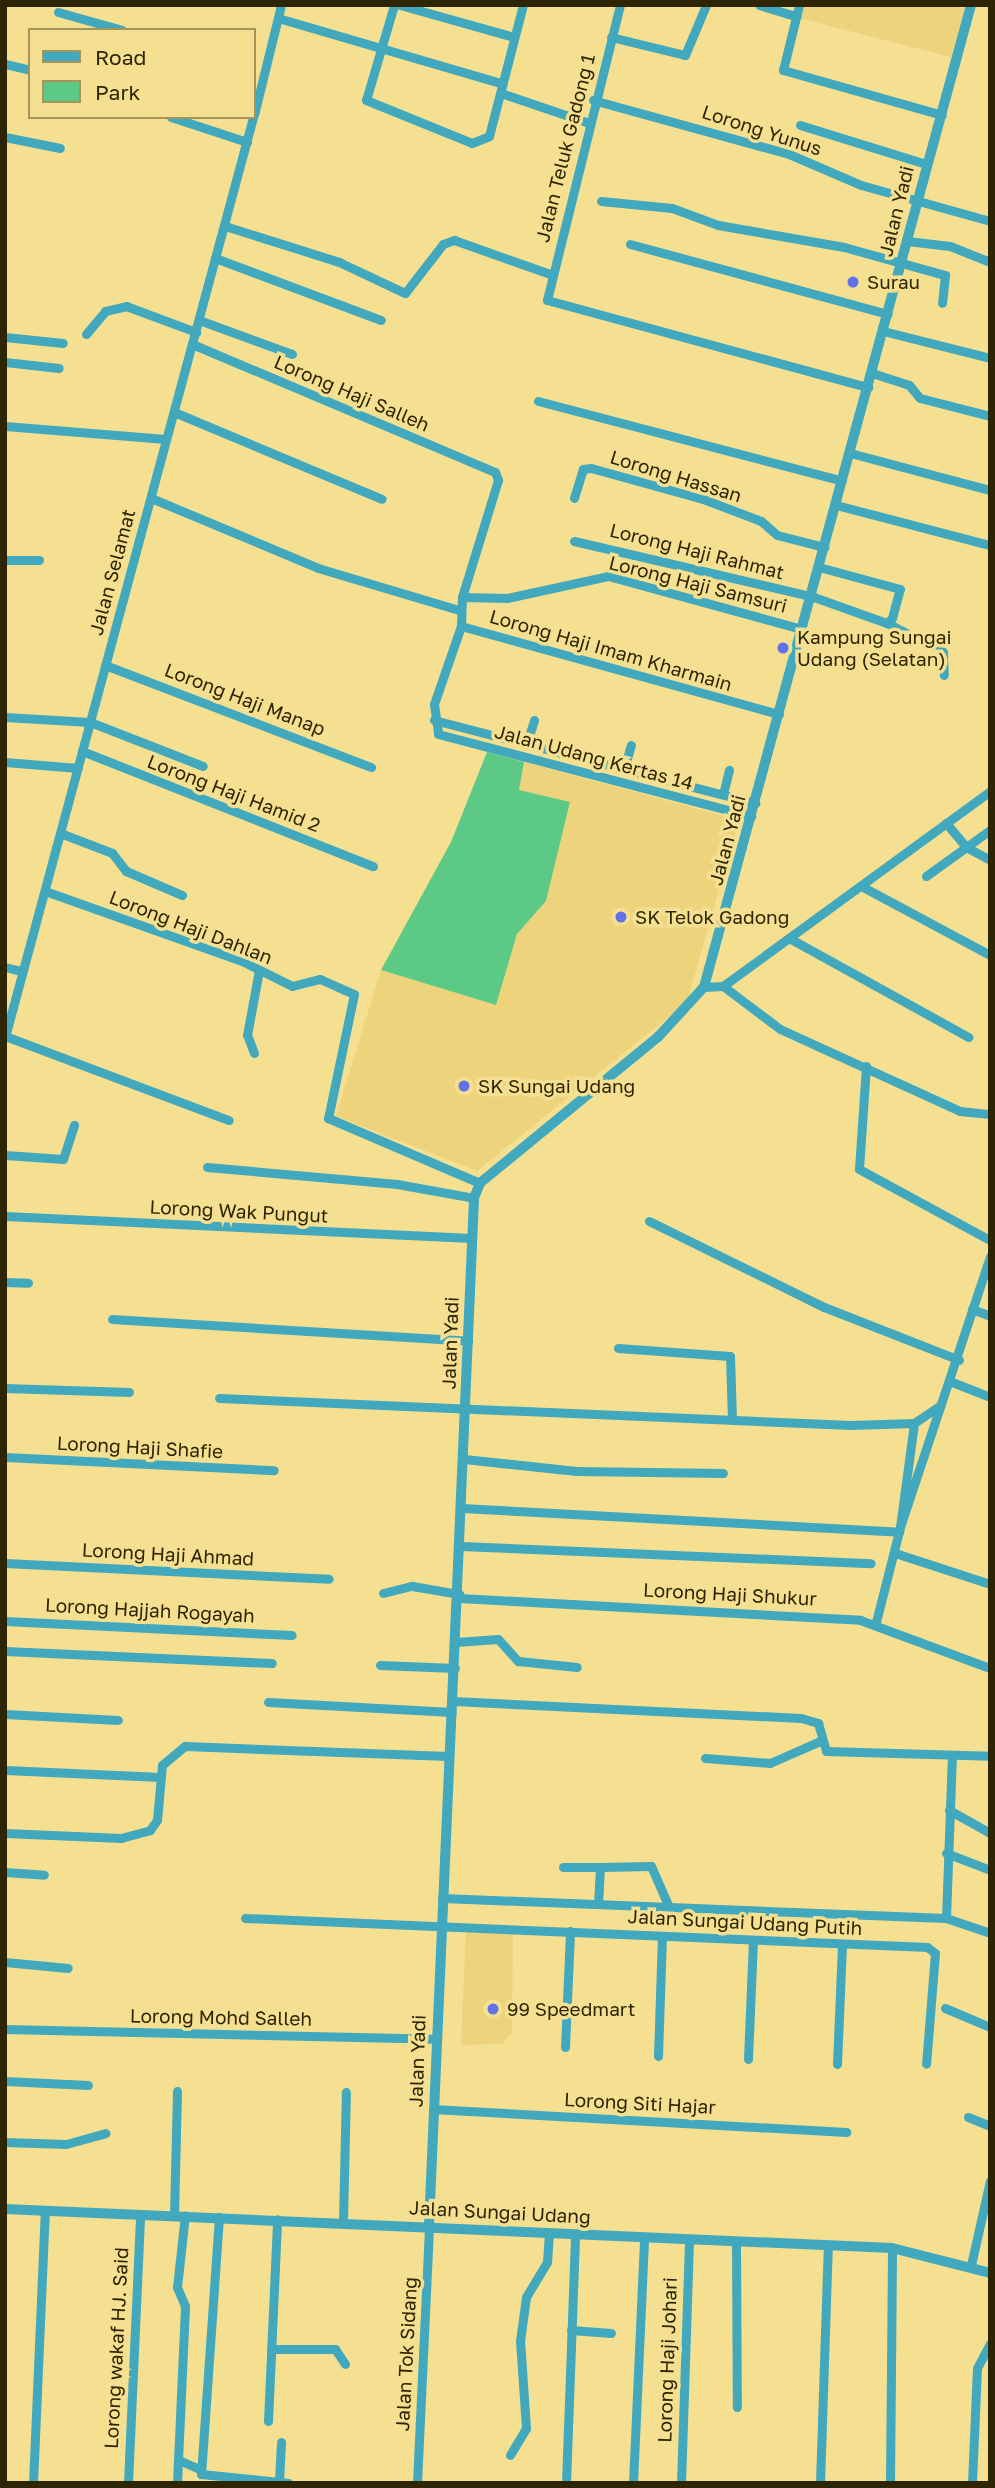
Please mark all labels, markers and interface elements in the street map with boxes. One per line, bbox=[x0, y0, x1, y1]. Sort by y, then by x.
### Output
legend bbox=[28, 28, 256, 119]
text: Road bbox=[95, 44, 146, 70]
street label: Jalan Teluk Gadong 1 bbox=[531, 51, 599, 245]
text: Park bbox=[95, 79, 140, 105]
street label: Lorong Yunus bbox=[699, 100, 825, 160]
street label: Jalan Yadi bbox=[874, 163, 918, 259]
place label: Surau bbox=[867, 271, 920, 293]
marker: Surau bbox=[845, 274, 861, 290]
street label: Lorong Haji Salleh bbox=[271, 350, 433, 436]
street label: Lorong Hassan bbox=[607, 445, 745, 507]
street label: Jalan Selamat bbox=[84, 507, 140, 637]
street label: Lorong Haji Rahmat bbox=[607, 518, 787, 584]
street label: Lorong Haji Samsuri bbox=[607, 551, 789, 617]
street label: Lorong Haji Imam Kharmain bbox=[487, 604, 735, 696]
place label: Kampung Sungai Udang (Selatan) bbox=[797, 626, 952, 670]
marker: Kampung Sungai Udang (Selatan) bbox=[775, 640, 791, 656]
street label: Lorong Haji Manap bbox=[162, 658, 328, 740]
street label: Jalan Udang Kertas 14 bbox=[492, 720, 696, 794]
street label: Lorong Haji Hamid 2 bbox=[144, 749, 324, 837]
street label: Jalan Yadi bbox=[704, 792, 750, 888]
street label: Lorong Haji Dahlan bbox=[106, 885, 276, 969]
place label: SK Telok Gadong bbox=[635, 906, 789, 928]
marker: SK Telok Gadong bbox=[613, 909, 629, 925]
place label: SK Sungai Udang bbox=[478, 1075, 635, 1097]
marker: SK Sungai Udang bbox=[456, 1078, 472, 1094]
street label: Lorong Wak Pungut bbox=[149, 1195, 329, 1227]
street label: Jalan Yadi bbox=[437, 1296, 463, 1390]
street label: Lorong Haji Shafie bbox=[56, 1431, 224, 1463]
street label: Lorong Haji Ahmad bbox=[81, 1538, 255, 1570]
street label: Lorong Haji Shukur bbox=[643, 1578, 817, 1610]
street label: Lorong Hajjah Rogayah bbox=[45, 1593, 255, 1627]
street label: Jalan Sungai Udang Putih bbox=[627, 1904, 863, 1940]
place label: 99 Speedmart bbox=[507, 1998, 635, 2020]
marker: 99 Speedmart bbox=[485, 2001, 501, 2017]
street label: Lorong Mohd Salleh bbox=[130, 2004, 312, 2030]
street label: Jalan Yadi bbox=[404, 2014, 430, 2108]
street label: Lorong Siti Hajar bbox=[564, 2088, 716, 2118]
street label: Jalan Sungai Udang bbox=[409, 2196, 591, 2228]
street label: Lorong wakaf HJ. Said bbox=[99, 2247, 133, 2449]
street label: Jalan Tok Sidang bbox=[391, 2276, 421, 2432]
street label: Lorong Haji Johari bbox=[653, 2277, 681, 2443]

